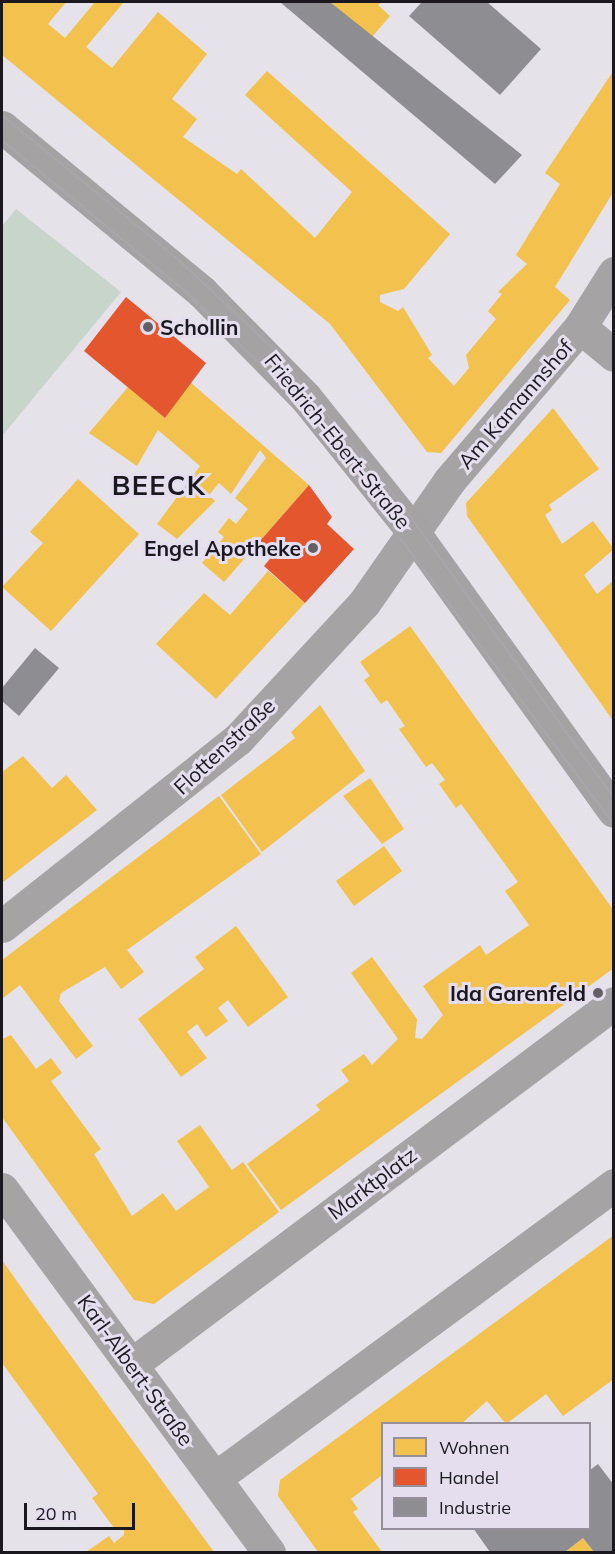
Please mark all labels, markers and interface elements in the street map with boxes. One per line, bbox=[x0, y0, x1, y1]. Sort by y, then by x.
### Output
place label: Schollin bbox=[160, 314, 238, 340]
marker: Schollin bbox=[141, 320, 155, 334]
street label: Am Kamannshof bbox=[452, 334, 578, 474]
street label: Friedrich-Ebert-Straße bbox=[260, 348, 416, 534]
district label: BEECK bbox=[112, 470, 206, 502]
place label: Engel Apotheke bbox=[144, 535, 301, 561]
marker: Engel Apotheke bbox=[306, 541, 320, 555]
street label: Flottenstraße bbox=[168, 693, 280, 799]
place label: Ida Garenfeld bbox=[450, 980, 586, 1006]
marker: Ida Garenfeld bbox=[591, 986, 605, 1000]
street label: Marktplatz bbox=[323, 1141, 421, 1225]
street label: Karl-Albert-Straße bbox=[73, 1289, 199, 1451]
legend bbox=[381, 1422, 591, 1530]
text: Wohnen bbox=[439, 1436, 510, 1459]
text: Handel bbox=[439, 1466, 499, 1489]
scale bar bbox=[27, 1491, 138, 1529]
text: Industrie bbox=[439, 1496, 511, 1519]
text: 20 m bbox=[35, 1502, 77, 1525]

